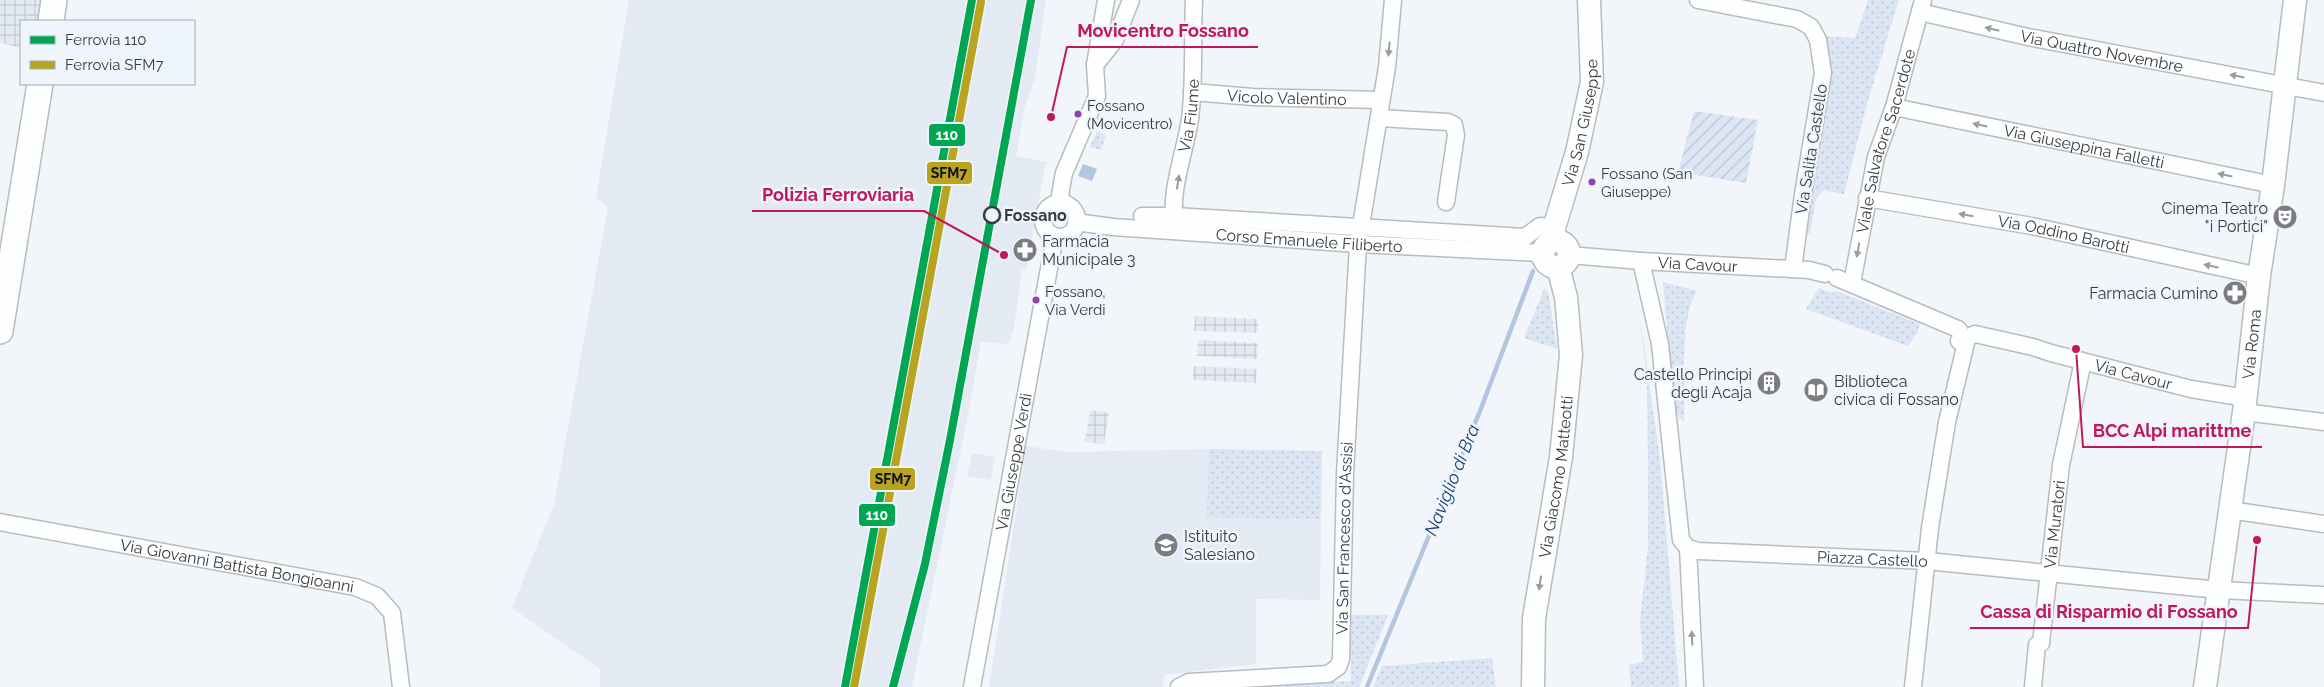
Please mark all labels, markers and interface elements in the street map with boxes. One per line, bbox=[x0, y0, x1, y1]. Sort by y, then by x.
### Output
callout: Movicentro Fossano bbox=[1067, 14, 1258, 47]
legend bbox=[20, 20, 195, 85]
text: Movicentro Fossano bbox=[1077, 20, 1249, 41]
one-way arrow bbox=[1984, 25, 1999, 33]
street label: Via Quattro Novembre bbox=[2018, 27, 2185, 76]
text: Ferrovia 110 bbox=[65, 31, 146, 49]
one-way arrow bbox=[1385, 41, 1393, 57]
street label: Viale Salvatore Sacerdote bbox=[1853, 47, 1919, 235]
text: Ferrovia SFM7 bbox=[65, 56, 163, 74]
street label: Via San Giuseppe bbox=[1558, 59, 1603, 189]
one-way arrow bbox=[2229, 72, 2245, 80]
street label: Via Fiume bbox=[1174, 79, 1203, 154]
street label: Via Salita Castello bbox=[1792, 82, 1831, 216]
street label: Vicolo Valentino bbox=[1226, 86, 1347, 109]
place label: Fossano (Movicentro) bbox=[1087, 97, 1172, 133]
marker: Fossano (Movicentro) bbox=[1073, 109, 1083, 119]
one-way arrow bbox=[1973, 121, 1988, 129]
street label: Via Giuseppina Falletti bbox=[2002, 121, 2166, 172]
line badge: 110 bbox=[928, 123, 966, 147]
text: 110 bbox=[936, 127, 958, 143]
line badge: SFM7 bbox=[926, 161, 973, 185]
text: SFM7 bbox=[931, 165, 967, 181]
place label: Fossano (San Giuseppe) bbox=[1601, 165, 1693, 201]
one-way arrow bbox=[2218, 171, 2233, 179]
one-way arrow bbox=[1174, 173, 1182, 189]
marker: Fossano (San Giuseppe) bbox=[1587, 177, 1597, 187]
callout: Polizia Ferroviaria bbox=[752, 178, 924, 211]
text: Polizia Ferroviaria bbox=[762, 184, 914, 205]
place label: Cinema Teatro "i Portici" bbox=[2162, 199, 2268, 236]
theatre icon: Cinema Teatro "i Portici" bbox=[2272, 204, 2298, 230]
marker: Fossano bbox=[983, 206, 1001, 224]
place label: Fossano bbox=[1004, 206, 1067, 225]
one-way arrow bbox=[1958, 210, 1974, 218]
street label: Via Oddino Barotti bbox=[1996, 211, 2131, 257]
street label: Corso Emanuele Filiberto bbox=[1215, 225, 1403, 256]
place label: Farmacia Municipale 3 bbox=[1042, 232, 1136, 269]
pharmacy icon: Farmacia Municipale 3 bbox=[1012, 237, 1038, 263]
one-way arrow bbox=[1853, 242, 1861, 258]
street label: Via Cavour bbox=[1657, 253, 1738, 276]
one-way arrow bbox=[2204, 262, 2219, 270]
pharmacy icon: Farmacia Cumino bbox=[2222, 280, 2248, 306]
place label: Fossano, Via Verdi bbox=[1045, 283, 1106, 319]
place label: Farmacia Cumino bbox=[2089, 284, 2218, 303]
marker: Fossano, Via Verdi bbox=[1031, 295, 1041, 305]
street label: Via Roma bbox=[2239, 308, 2265, 380]
street label: Via Cavour bbox=[2092, 356, 2175, 394]
place label: Castello Principi degli Acaja bbox=[1634, 365, 1752, 402]
building icon: Castello Principi degli Acaja bbox=[1756, 370, 1782, 396]
place label: Biblioteca civica di Fossano bbox=[1834, 372, 1959, 409]
library icon: Biblioteca civica di Fossano bbox=[1803, 377, 1829, 403]
street label: Via Giuseppe Verdi bbox=[992, 392, 1036, 532]
street label: Via Giacomo Matteotti bbox=[1535, 395, 1577, 559]
callout: BCC Alpi marittme bbox=[2083, 414, 2262, 447]
text: BCC Alpi marittme bbox=[2093, 420, 2252, 441]
water label: Naviglio di Bra bbox=[1420, 421, 1483, 538]
street label: Via San Francesco d'Assisi bbox=[1333, 441, 1357, 635]
line badge: SFM7 bbox=[869, 467, 916, 491]
text: SFM7 bbox=[875, 471, 911, 487]
street label: Via Muratori bbox=[2040, 479, 2069, 570]
line badge: 110 bbox=[858, 503, 896, 527]
text: 110 bbox=[866, 507, 888, 523]
place label: Istituito Salesiano bbox=[1184, 527, 1255, 564]
school or university icon: Istituito Salesiano bbox=[1153, 532, 1179, 558]
street label: Via Giovanni Battista Bongioanni bbox=[118, 535, 356, 597]
street label: Piazza Castello bbox=[1816, 547, 1928, 571]
one-way arrow bbox=[1535, 575, 1543, 591]
callout: Cassa di Risparmio di Fossano bbox=[1970, 595, 2248, 628]
text: Cassa di Risparmio di Fossano bbox=[1980, 601, 2238, 622]
one-way arrow bbox=[1687, 630, 1695, 646]

